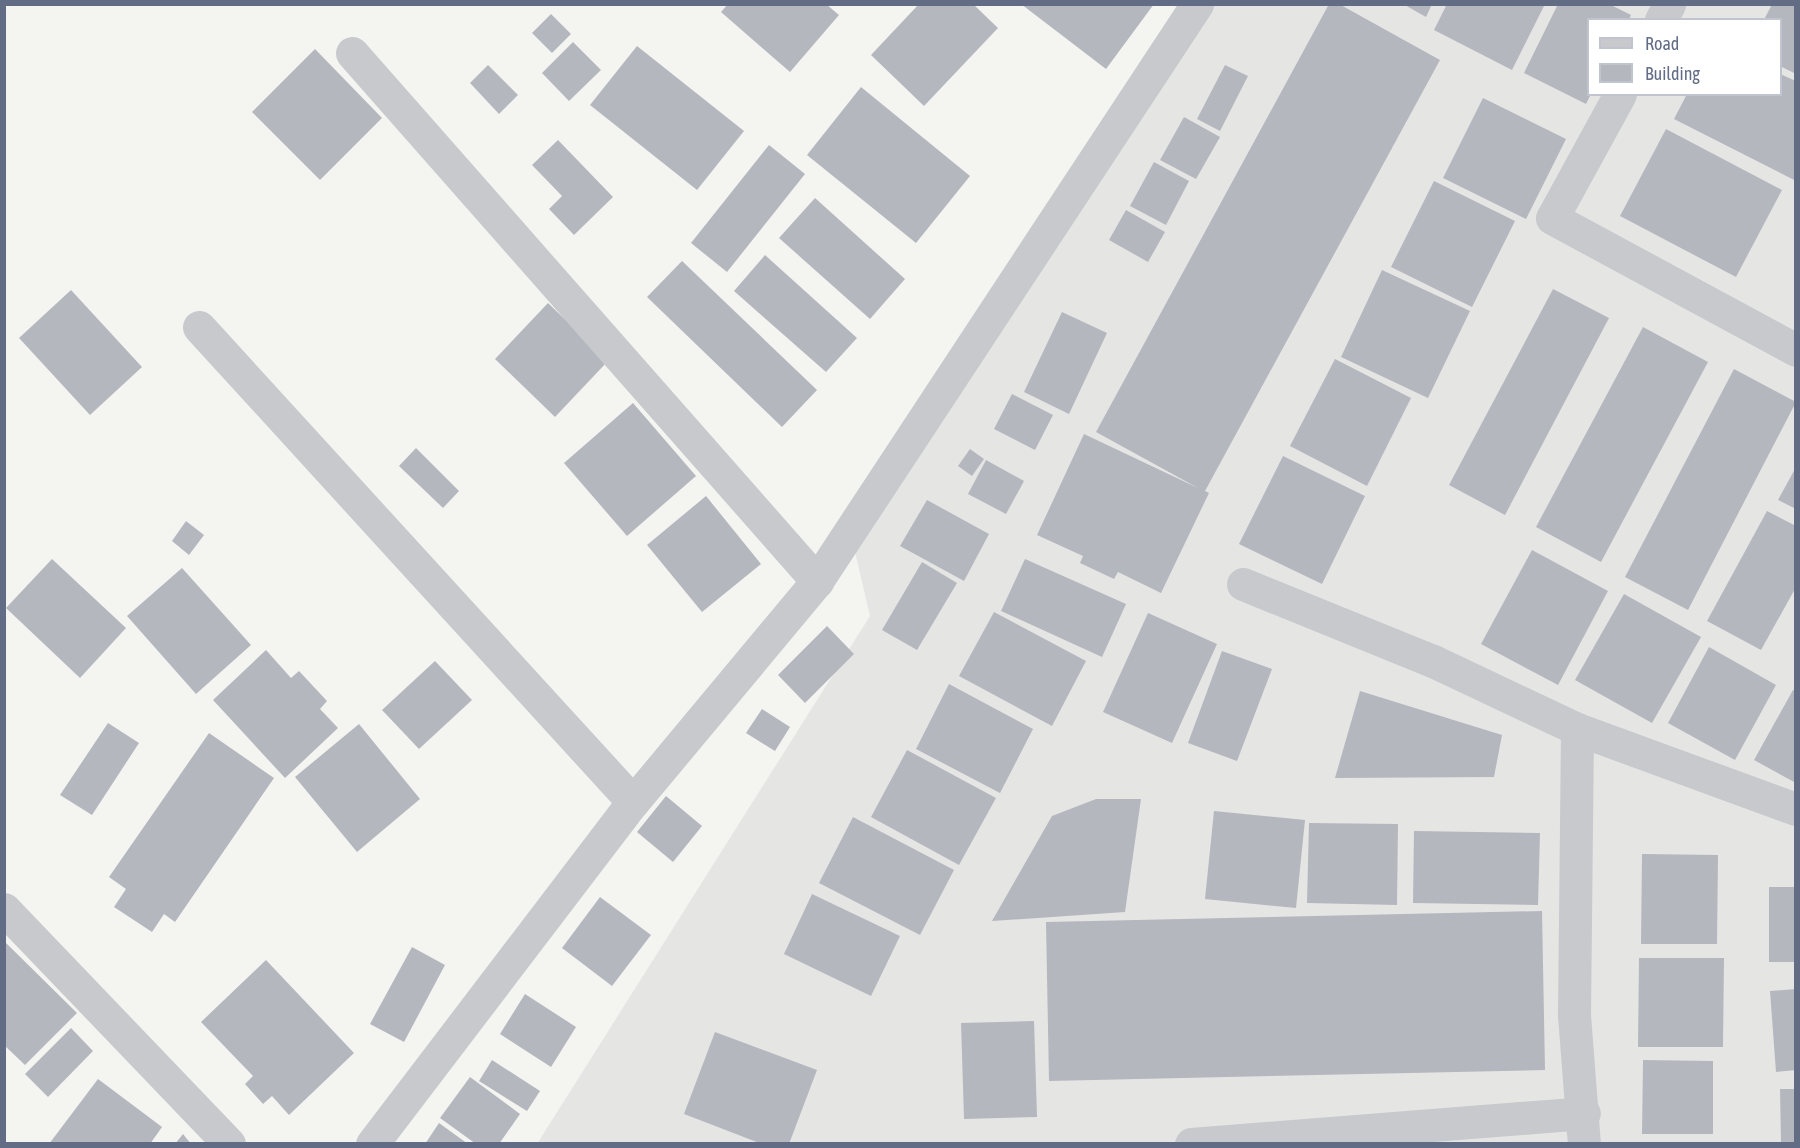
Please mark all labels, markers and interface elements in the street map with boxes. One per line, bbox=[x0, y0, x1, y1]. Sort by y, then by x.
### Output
legend bbox=[1587, 18, 1782, 96]
text: Road bbox=[1645, 33, 1679, 54]
text: Building bbox=[1645, 63, 1700, 84]

